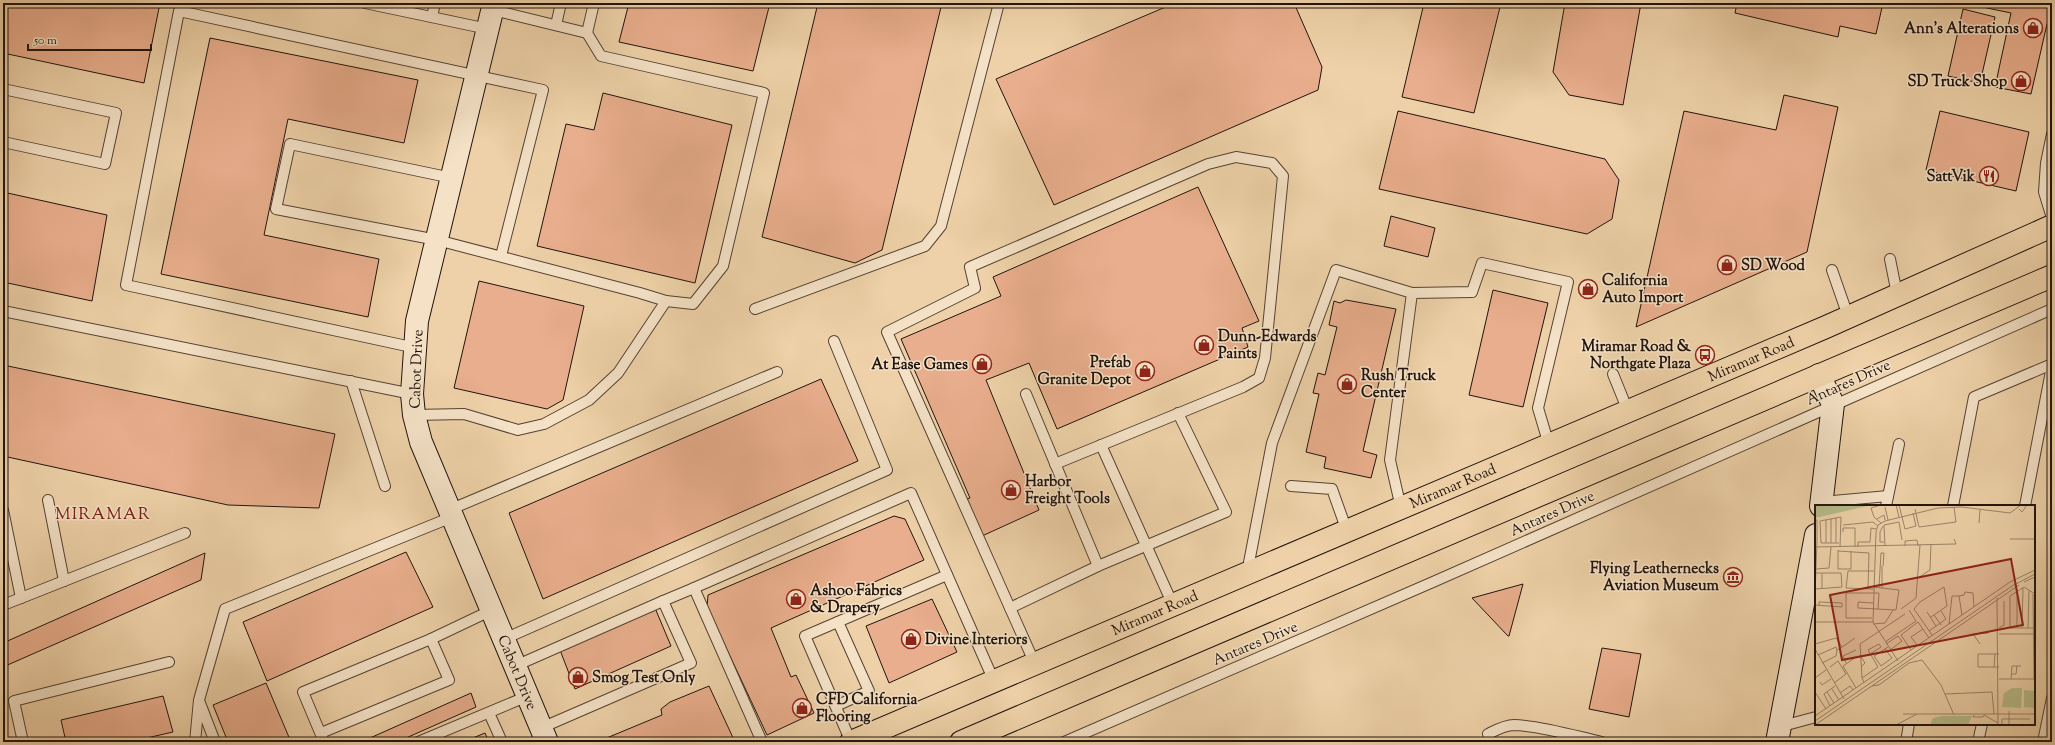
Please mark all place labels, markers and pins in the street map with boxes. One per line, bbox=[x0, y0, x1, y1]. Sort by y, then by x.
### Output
shop icon: Ann's Alterations bbox=[2022, 17, 2044, 39]
place label: Ann's Alterations bbox=[1904, 19, 2019, 40]
shop icon: SD Truck Shop bbox=[2010, 70, 2032, 92]
place label: SD Truck Shop bbox=[1907, 72, 2008, 93]
restaurant icon: SattVik bbox=[1978, 165, 2000, 187]
place label: SattVik bbox=[1926, 167, 1976, 188]
shop icon: SD Wood bbox=[1716, 254, 1738, 276]
place label: SD Wood bbox=[1741, 256, 1806, 277]
place label: California Auto Import bbox=[1602, 271, 1684, 309]
shop icon: California Auto Import bbox=[1577, 278, 1599, 300]
place label: Dunn-Edwards Paints bbox=[1218, 327, 1317, 365]
shop icon: Dunn-Edwards Paints bbox=[1193, 334, 1215, 356]
place label: Miramar Road & Northgate Plaza bbox=[1581, 337, 1692, 375]
bus stop icon: Miramar Road & Northgate Plaza bbox=[1694, 344, 1716, 366]
shop icon: At Ease Games bbox=[971, 353, 993, 375]
place label: Prefab Granite Depot bbox=[1038, 353, 1132, 391]
place label: At Ease Games bbox=[871, 355, 968, 376]
shop icon: Prefab Granite Depot bbox=[1134, 360, 1156, 382]
place label: Rush Truck Center bbox=[1361, 366, 1437, 404]
shop icon: Rush Truck Center bbox=[1336, 373, 1358, 395]
place label: Harbor Freight Tools bbox=[1025, 472, 1110, 510]
shop icon: Harbor Freight Tools bbox=[1000, 479, 1022, 501]
place label: Flying Leathernecks Aviation Museum bbox=[1590, 559, 1720, 597]
museum icon: Flying Leathernecks Aviation Museum bbox=[1722, 566, 1744, 588]
place label: Ashoo Fabrics & Drapery bbox=[810, 581, 902, 619]
shop icon: Ashoo Fabrics & Drapery bbox=[785, 588, 807, 610]
shop icon: Divine Interiors bbox=[900, 628, 922, 650]
place label: Divine Interiors bbox=[925, 630, 1027, 651]
shop icon: Smog Test Only bbox=[567, 666, 589, 688]
place label: Smog Test Only bbox=[592, 668, 696, 689]
place label: CFD California Flooring bbox=[816, 690, 918, 728]
shop icon: CFD California Flooring bbox=[791, 697, 813, 719]

